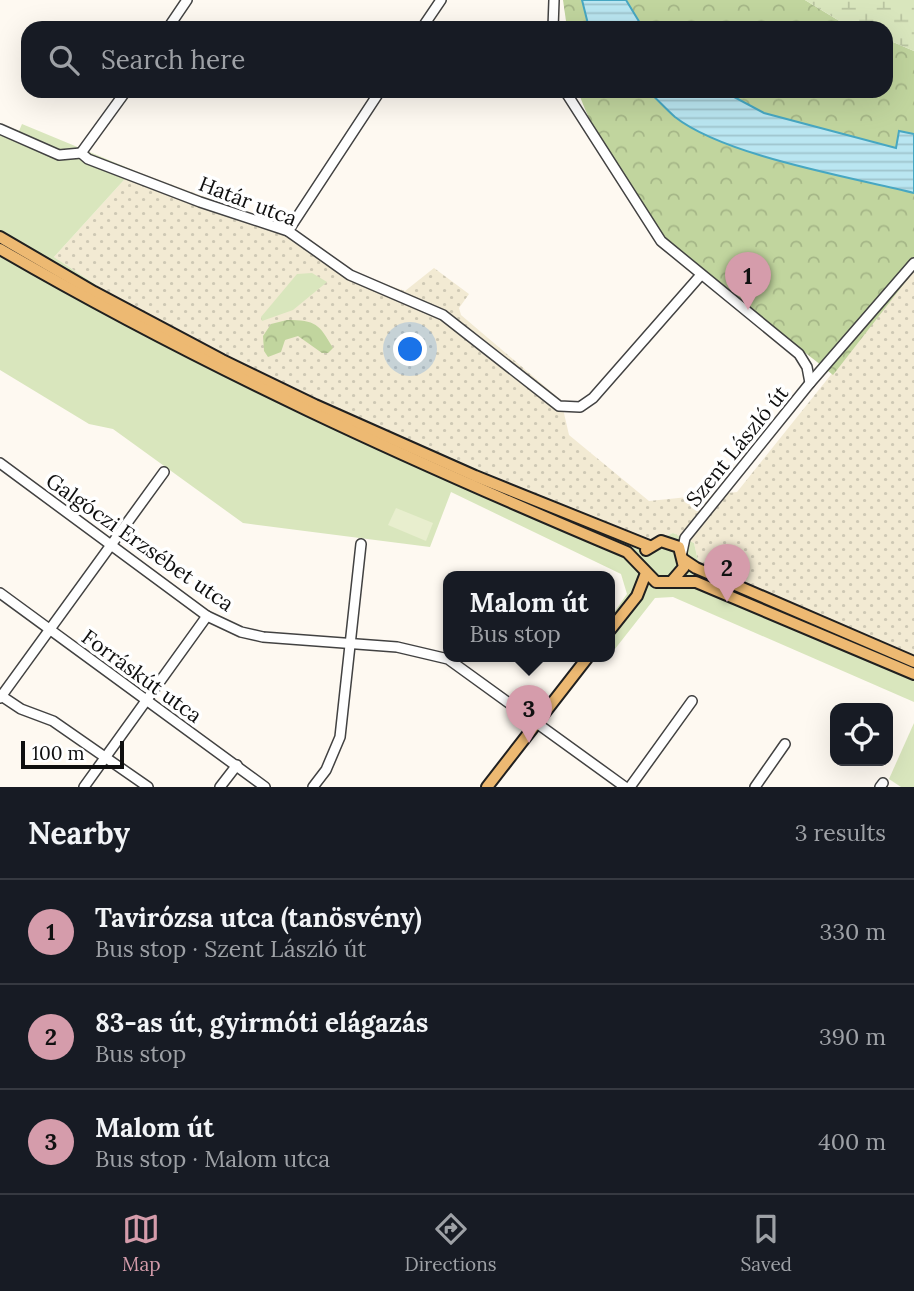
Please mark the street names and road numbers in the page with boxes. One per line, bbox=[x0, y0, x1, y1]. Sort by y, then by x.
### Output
street label: Határ utca bbox=[195, 170, 301, 232]
street label: Szent László út bbox=[680, 379, 795, 512]
street label: Galgóczi Erzsébet utca bbox=[41, 467, 239, 617]
street label: Forráskút utca bbox=[77, 623, 208, 729]

